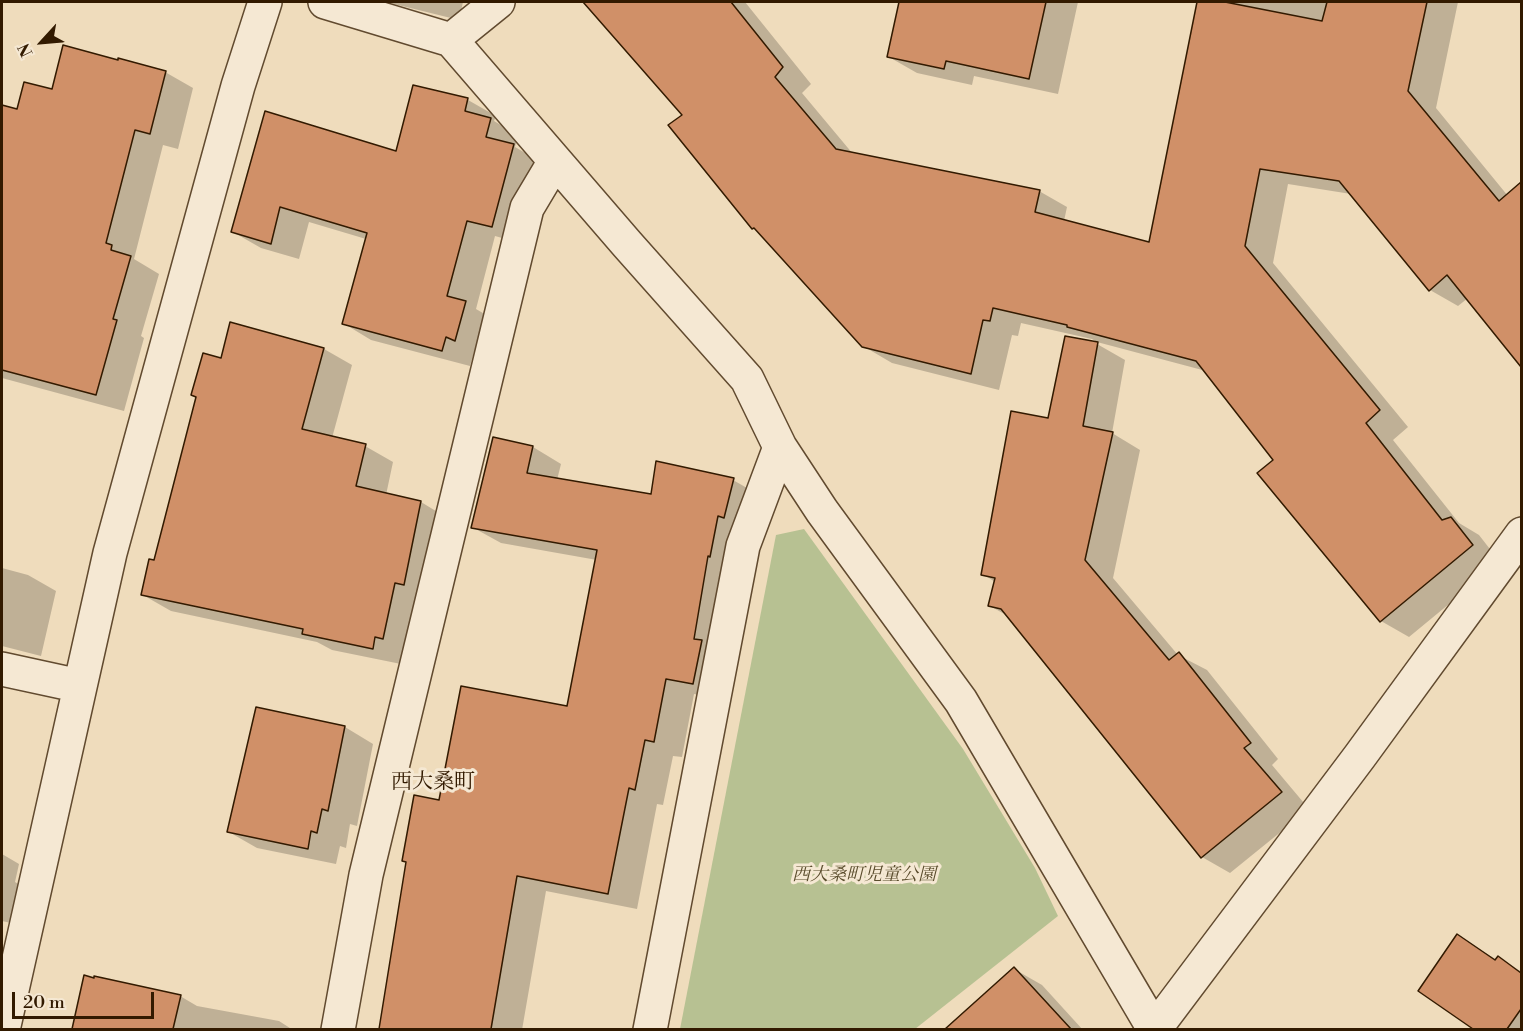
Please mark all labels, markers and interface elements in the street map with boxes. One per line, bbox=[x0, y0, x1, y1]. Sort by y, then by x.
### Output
north arrow bbox=[12, 12, 72, 72]
text: N bbox=[14, 40, 38, 60]
district label: 西大桑町 bbox=[391, 770, 475, 796]
park label: 西大桑町児童公園 bbox=[792, 865, 936, 887]
scale bar bbox=[15, 980, 158, 1018]
text: 20 m bbox=[23, 991, 65, 1014]

